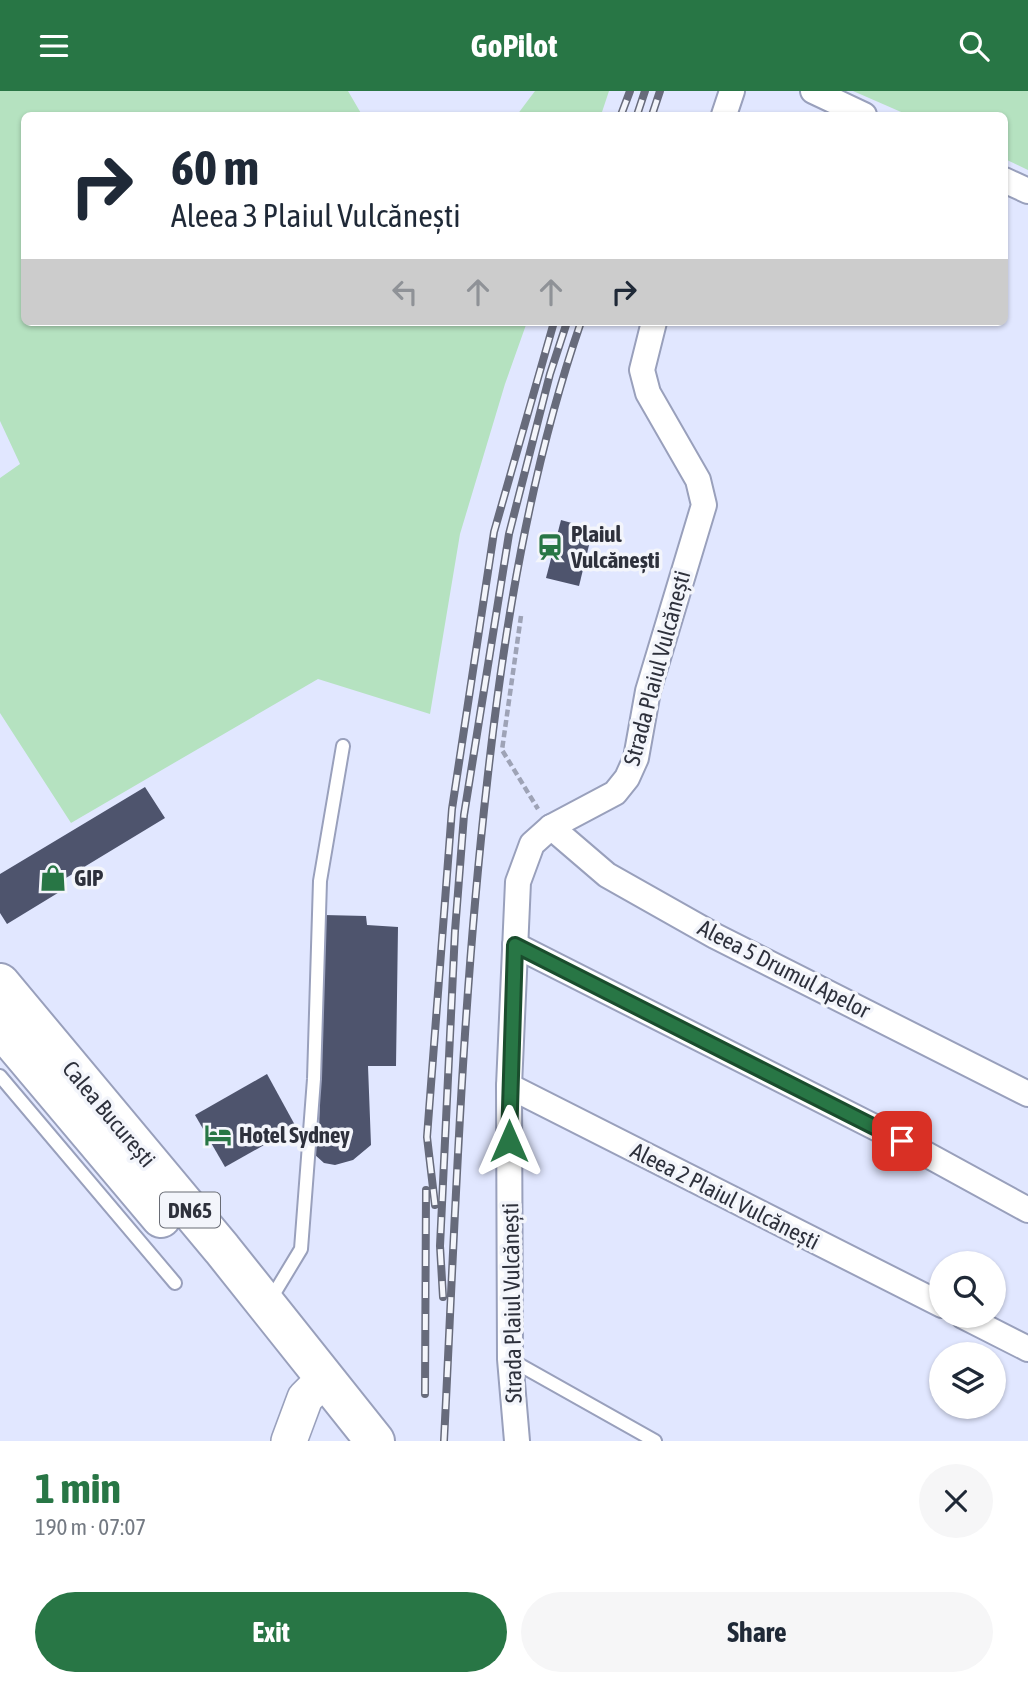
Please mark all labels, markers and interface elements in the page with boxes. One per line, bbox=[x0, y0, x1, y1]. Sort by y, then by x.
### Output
icon: menu bbox=[35, 27, 73, 65]
text: GoPilot bbox=[470, 27, 558, 64]
icon: search bbox=[955, 27, 993, 65]
text: 60 m bbox=[171, 139, 259, 195]
icon: right bbox=[56, 140, 147, 231]
text: Aleea 3 Plaiul Vulcănești bbox=[171, 197, 461, 234]
icon: left bbox=[386, 273, 424, 311]
icon: ahead bbox=[459, 273, 497, 311]
icon: ahead bbox=[532, 273, 570, 311]
icon: right bbox=[605, 273, 643, 311]
place label: Plaiul Vulcănești bbox=[570, 521, 660, 574]
station icon: Plaiul Vulcănești bbox=[535, 532, 565, 562]
street label: Strada Plaiul Vulcănești bbox=[618, 568, 696, 768]
shop icon: GIP bbox=[38, 863, 68, 893]
place label: GIP bbox=[74, 865, 103, 891]
street label: Aleea 5 Drumul Apelor bbox=[694, 914, 875, 1024]
street label: Calea București bbox=[57, 1056, 161, 1172]
position arrow bbox=[472, 1104, 546, 1178]
pin bbox=[872, 1111, 932, 1171]
hotel icon: Hotel Sydney bbox=[203, 1120, 233, 1150]
place label: Hotel Sydney bbox=[239, 1122, 350, 1148]
icon: arrive bbox=[883, 1122, 921, 1160]
street label: Aleea 2 Plaiul Vulcănești bbox=[626, 1137, 824, 1255]
road number: DN65 bbox=[160, 1193, 220, 1227]
street label: Strada Plaiul Vulcănești bbox=[497, 1203, 527, 1403]
map controls bbox=[929, 1251, 1006, 1419]
button: search bbox=[929, 1251, 1006, 1328]
button: layers bbox=[929, 1342, 1006, 1419]
text: 1 min bbox=[35, 1464, 121, 1512]
button: close bbox=[919, 1464, 993, 1538]
text: 190 m · 07:07 bbox=[35, 1514, 146, 1540]
button: Exit bbox=[35, 1592, 507, 1672]
button: Share bbox=[521, 1592, 993, 1672]

